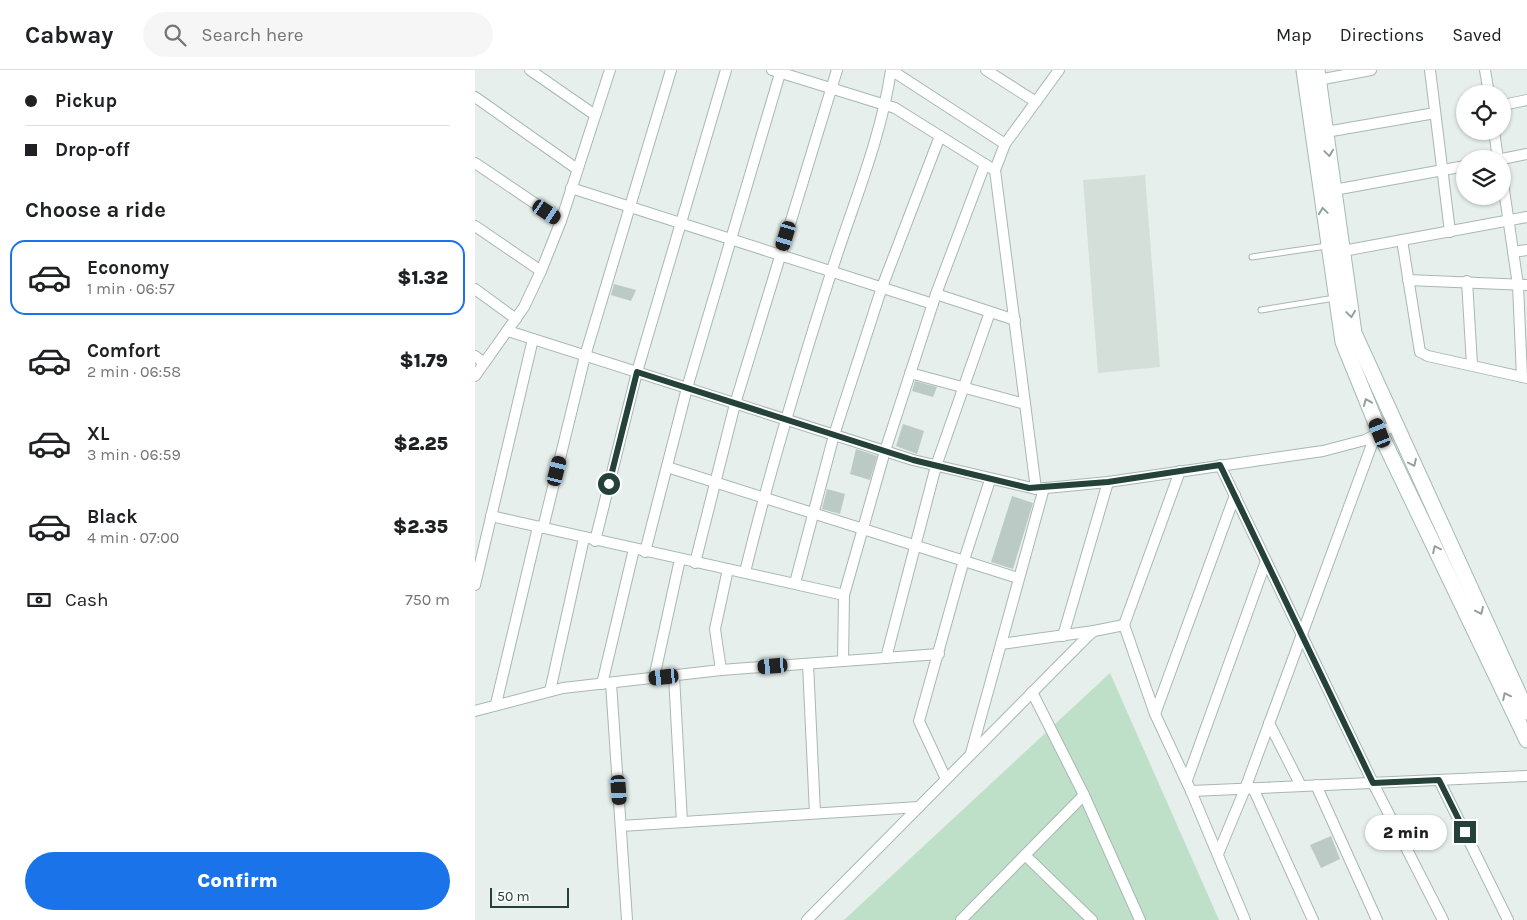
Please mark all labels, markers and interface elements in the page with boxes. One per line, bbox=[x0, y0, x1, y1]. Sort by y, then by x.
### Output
search box bbox=[143, 12, 493, 57]
text: Cabway bbox=[25, 21, 113, 49]
icon: search bbox=[161, 21, 189, 49]
text: Search here bbox=[201, 24, 304, 46]
text: Map bbox=[1276, 24, 1312, 46]
text: Directions bbox=[1340, 24, 1424, 46]
text: Saved bbox=[1452, 24, 1502, 46]
map controls bbox=[1456, 85, 1511, 205]
button: locate bbox=[1456, 85, 1511, 140]
text: Pickup bbox=[55, 90, 117, 112]
text: Drop-off bbox=[55, 139, 130, 161]
one-way arrow bbox=[1323, 149, 1333, 157]
button: layers bbox=[1456, 150, 1511, 205]
text: Choose a ride bbox=[25, 197, 166, 223]
car bbox=[530, 197, 563, 227]
one-way arrow bbox=[1318, 207, 1328, 215]
car bbox=[774, 219, 797, 253]
icon: car bbox=[27, 255, 72, 300]
text: Economy bbox=[87, 257, 169, 279]
text: $1.32 bbox=[397, 267, 448, 289]
text: 1 min · 06:57 bbox=[87, 279, 175, 298]
one-way arrow bbox=[1345, 310, 1356, 318]
icon: car bbox=[27, 338, 72, 383]
text: Comfort bbox=[87, 340, 161, 362]
text: $1.79 bbox=[399, 350, 448, 372]
text: 2 min · 06:58 bbox=[87, 362, 181, 381]
one-way arrow bbox=[1363, 398, 1374, 407]
car bbox=[1367, 416, 1392, 450]
icon: car bbox=[27, 421, 72, 466]
text: XL bbox=[87, 423, 109, 445]
text: $2.25 bbox=[393, 433, 448, 455]
text: 3 min · 06:59 bbox=[87, 445, 181, 464]
car bbox=[546, 455, 567, 487]
one-way arrow bbox=[1407, 458, 1417, 467]
route start bbox=[598, 473, 620, 495]
icon: car bbox=[27, 504, 72, 549]
text: Black bbox=[87, 506, 138, 528]
text: $2.35 bbox=[393, 516, 448, 538]
text: 4 min · 07:00 bbox=[87, 528, 179, 547]
one-way arrow bbox=[1431, 545, 1442, 554]
icon: cash bbox=[25, 586, 53, 614]
text: Cash bbox=[65, 589, 109, 611]
text: 750 m bbox=[405, 590, 450, 609]
one-way arrow bbox=[1474, 606, 1485, 615]
car bbox=[757, 657, 788, 675]
car bbox=[648, 668, 679, 686]
one-way arrow bbox=[1502, 692, 1512, 701]
car bbox=[610, 775, 627, 805]
callout: 2 min bbox=[1365, 814, 1447, 850]
route end bbox=[1454, 821, 1476, 843]
text: 2 min bbox=[1383, 823, 1429, 842]
button: Confirm bbox=[25, 852, 450, 910]
scale bar bbox=[490, 885, 569, 908]
text: 50 m bbox=[497, 888, 530, 905]

